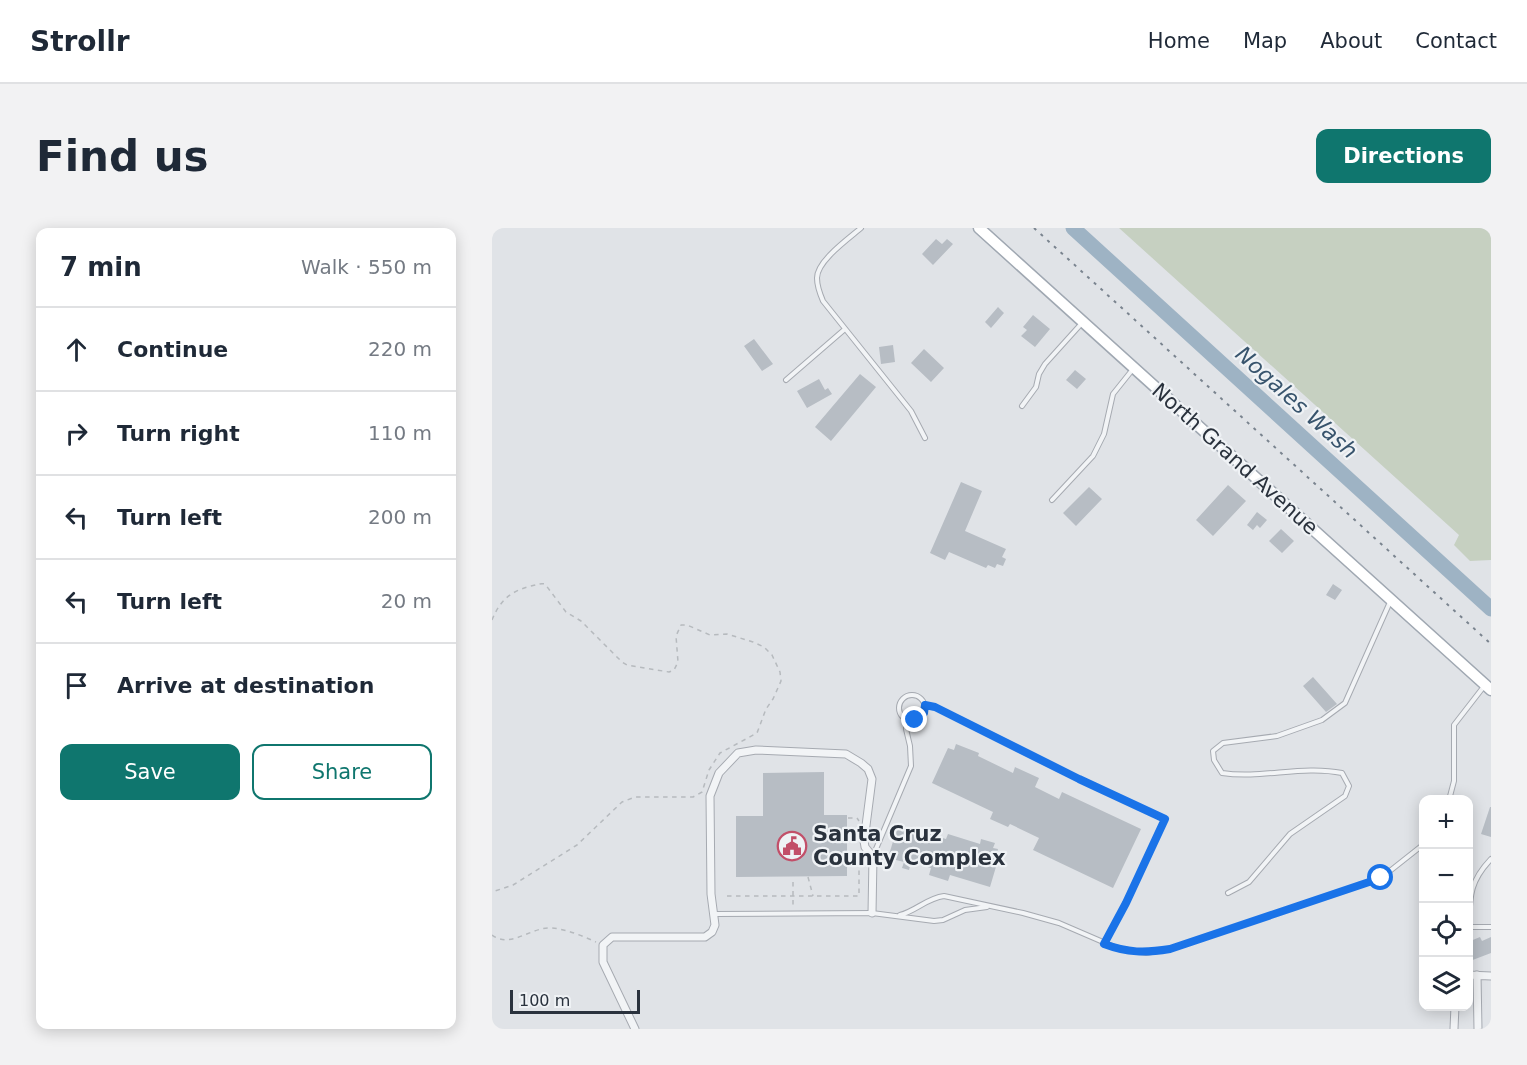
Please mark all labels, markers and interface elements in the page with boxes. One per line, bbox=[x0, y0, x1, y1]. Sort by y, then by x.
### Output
text: Strollr bbox=[30, 25, 130, 58]
text: Home bbox=[1148, 29, 1210, 53]
text: Map bbox=[1243, 29, 1287, 53]
text: About bbox=[1320, 29, 1382, 53]
text: Contact bbox=[1415, 29, 1497, 53]
button: Directions bbox=[1316, 129, 1491, 183]
text: Find us bbox=[36, 132, 209, 181]
text: 7 min bbox=[60, 252, 142, 282]
text: Walk · 550 m bbox=[301, 255, 432, 279]
icon: ahead bbox=[60, 333, 93, 366]
text: Continue bbox=[117, 337, 228, 362]
text: 220 m bbox=[368, 337, 432, 361]
water label: Nogales Wash bbox=[1231, 341, 1363, 463]
street label: North Grand Avenue bbox=[1147, 378, 1323, 540]
icon: right bbox=[60, 417, 93, 450]
text: Turn right bbox=[117, 421, 240, 446]
text: 110 m bbox=[368, 421, 432, 445]
icon: left bbox=[60, 501, 93, 534]
text: Turn left bbox=[117, 505, 222, 530]
text: 200 m bbox=[368, 505, 432, 529]
icon: left bbox=[60, 585, 93, 618]
text: Turn left bbox=[117, 589, 222, 614]
text: 20 m bbox=[381, 589, 432, 613]
icon: arrive bbox=[60, 669, 93, 702]
text: Arrive at destination bbox=[117, 673, 374, 698]
route end bbox=[901, 706, 927, 732]
button: Save bbox=[60, 744, 240, 800]
button: Share bbox=[252, 744, 432, 800]
map controls bbox=[1419, 795, 1473, 1011]
button: + bbox=[1419, 795, 1473, 849]
place label: Santa Cruz County Complex bbox=[813, 822, 1006, 870]
public building icon: Santa Cruz County Complex bbox=[776, 830, 808, 862]
button: − bbox=[1419, 849, 1473, 903]
route start bbox=[1367, 864, 1393, 890]
button: locate bbox=[1419, 903, 1473, 957]
button: layers bbox=[1419, 957, 1473, 1011]
scale bar bbox=[510, 987, 640, 1014]
text: 100 m bbox=[519, 991, 570, 1010]

